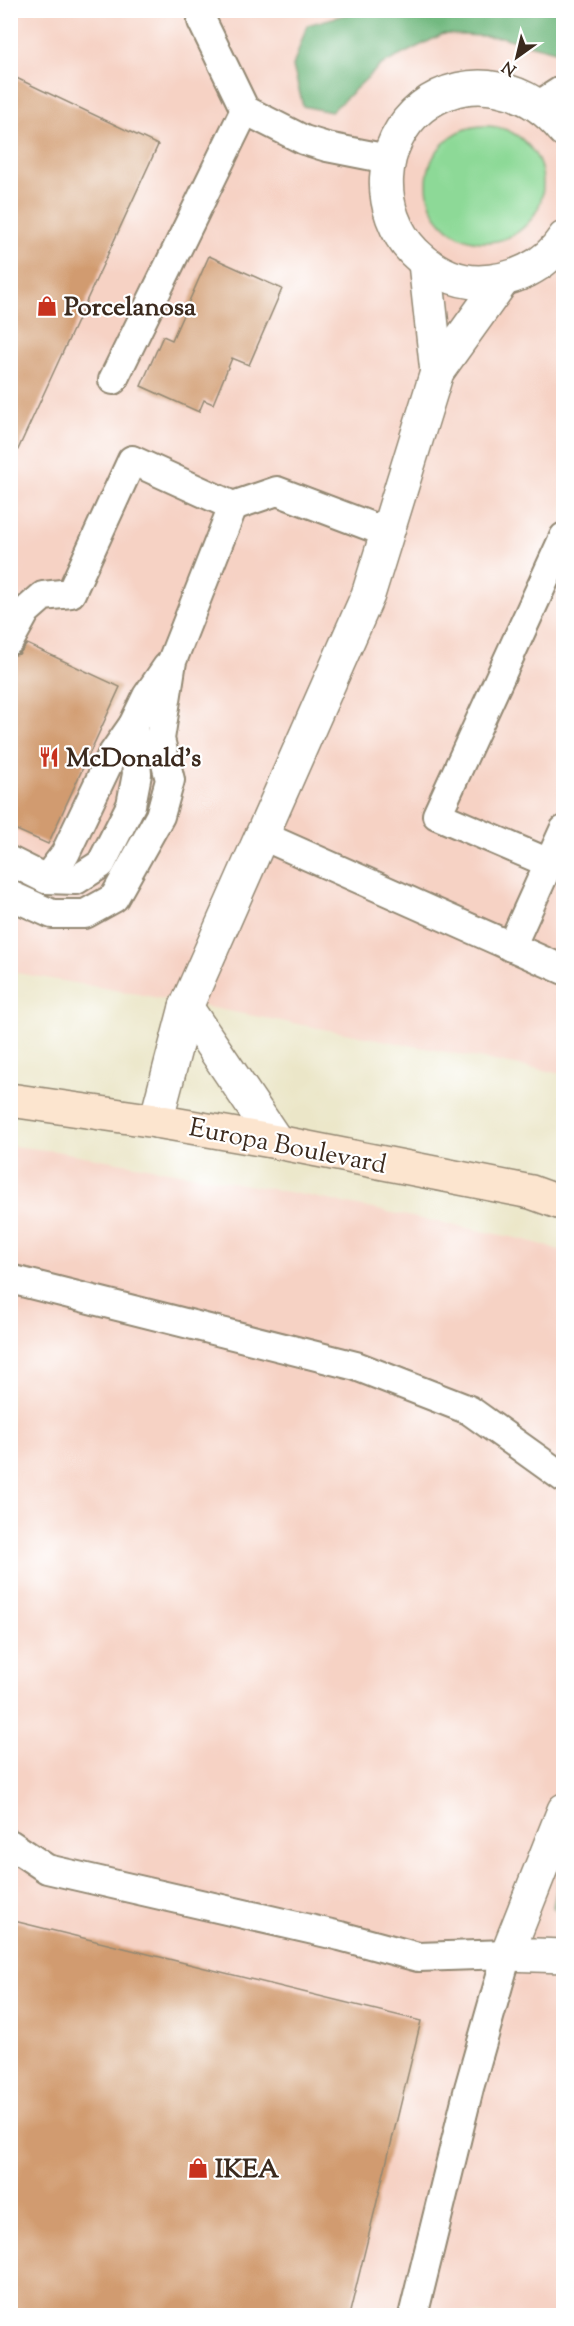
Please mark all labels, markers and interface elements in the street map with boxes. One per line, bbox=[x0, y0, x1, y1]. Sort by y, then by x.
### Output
north arrow bbox=[487, 27, 547, 87]
text: N bbox=[498, 54, 522, 80]
place label: Porcelanosa bbox=[64, 290, 196, 327]
shop icon: Porcelanosa bbox=[35, 294, 59, 318]
place label: McDonald's bbox=[66, 741, 201, 778]
restaurant icon: McDonald's bbox=[37, 745, 61, 769]
street label: Europa Boulevard bbox=[186, 1110, 390, 1185]
place label: IKEA bbox=[215, 2152, 280, 2189]
shop icon: IKEA bbox=[186, 2156, 210, 2180]

